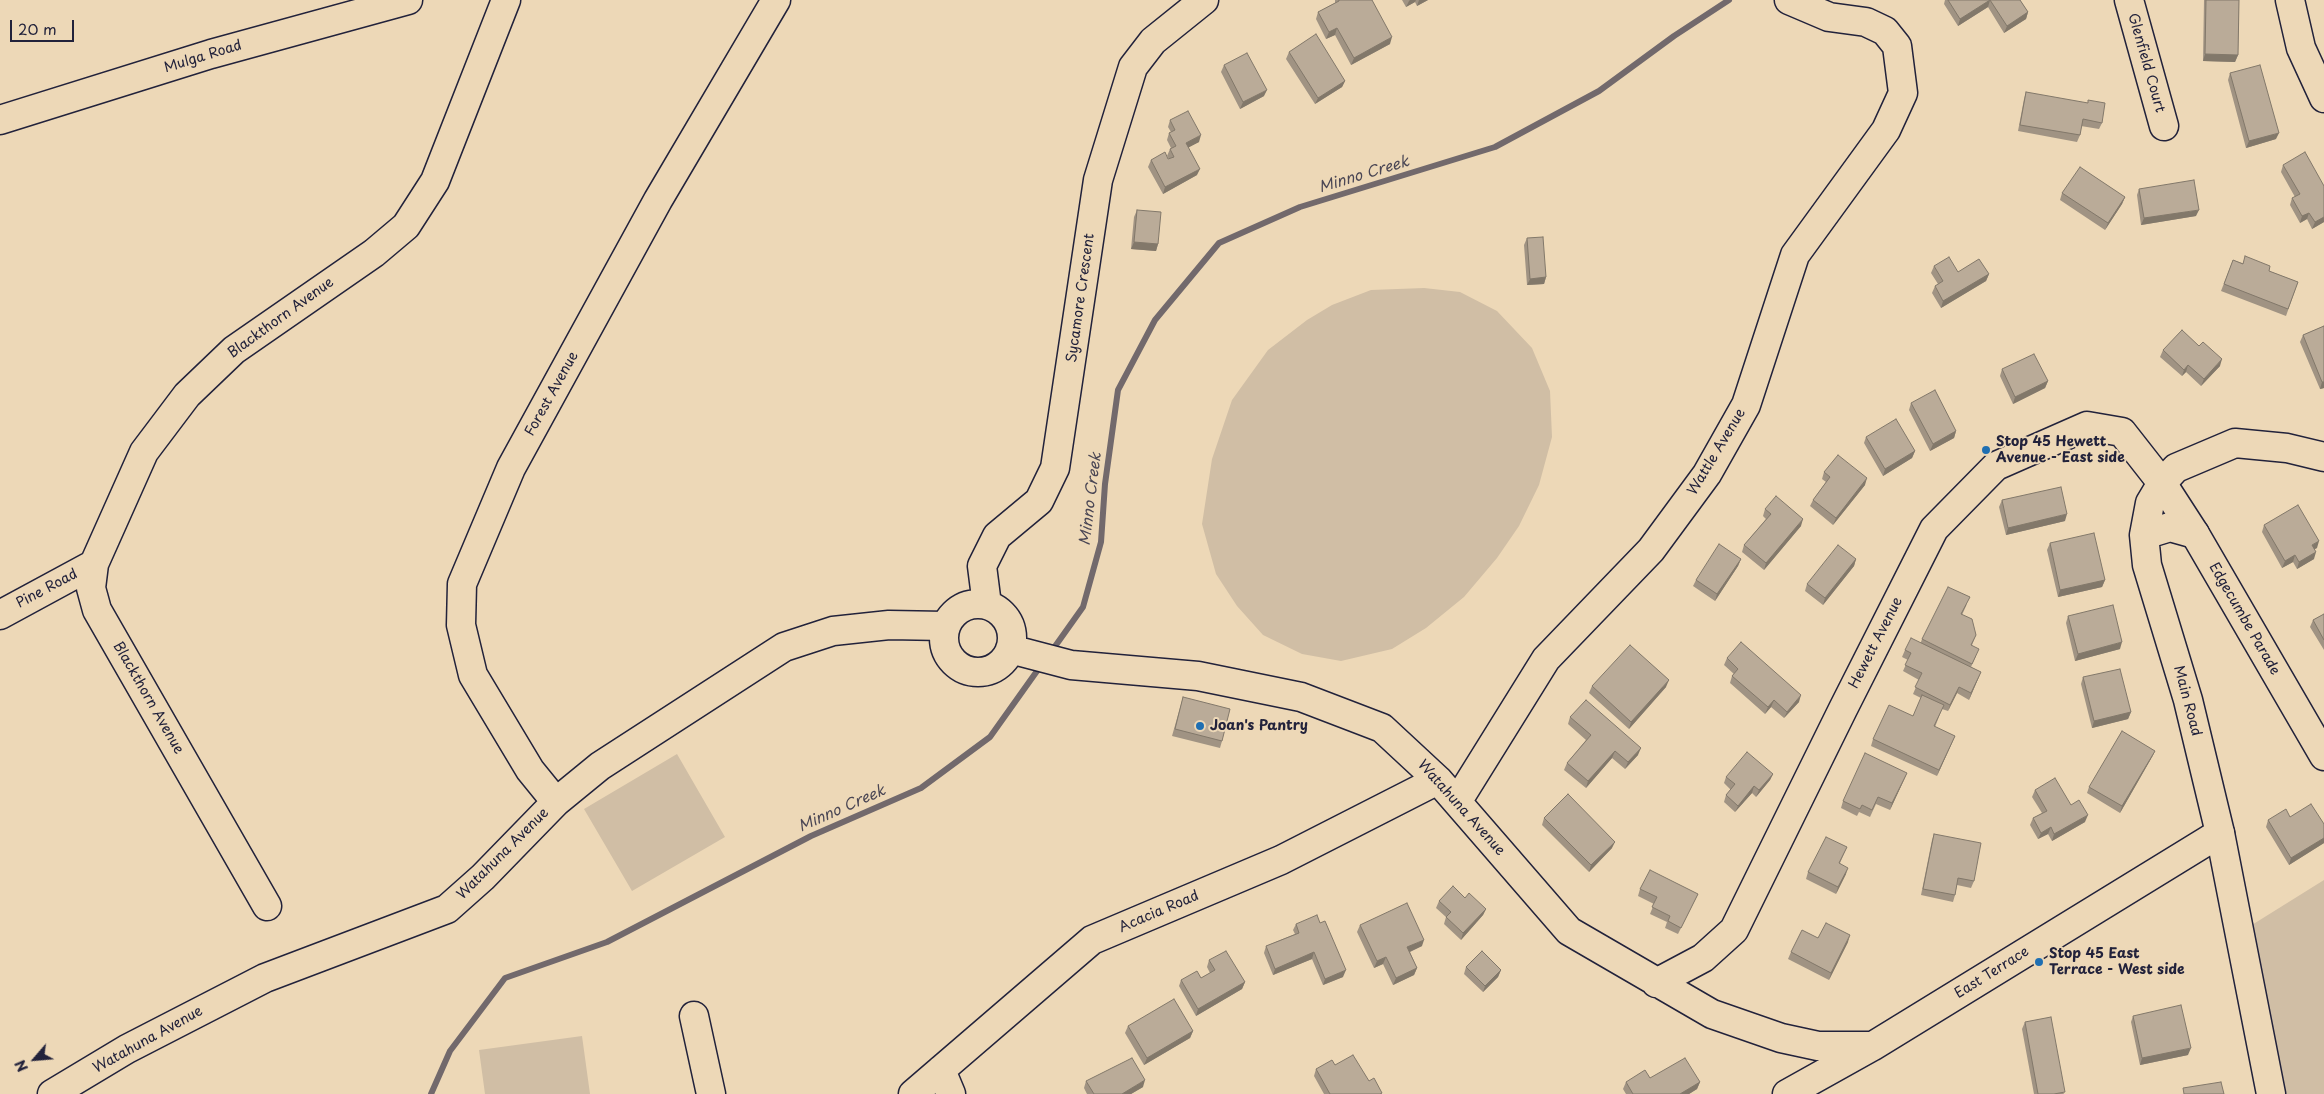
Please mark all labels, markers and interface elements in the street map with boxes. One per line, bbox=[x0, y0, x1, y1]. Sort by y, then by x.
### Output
scale bar bbox=[12, 10, 76, 42]
street label: Glenfield Court bbox=[2124, 11, 2168, 115]
text: 20 m bbox=[18, 17, 57, 40]
street label: Mulga Road bbox=[162, 37, 244, 77]
water label: Minno Creek bbox=[1317, 153, 1411, 197]
street label: Sycamore Crescent bbox=[1064, 232, 1098, 364]
street label: Blackthorn Avenue bbox=[225, 274, 337, 362]
street label: Forest Avenue bbox=[522, 349, 582, 439]
street label: Wattle Avenue bbox=[1685, 406, 1749, 498]
place label: Stop 45 Hewett Avenue - East side bbox=[1996, 434, 2125, 467]
marker: Stop 45 Hewett Avenue - East side bbox=[1980, 444, 1992, 456]
water label: Minno Creek bbox=[1076, 452, 1106, 546]
street label: Edgecumbe Parade bbox=[2205, 560, 2283, 678]
street label: Pine Road bbox=[13, 566, 81, 612]
street label: Hewett Avenue bbox=[1846, 594, 1906, 692]
street label: Blackthorn Avenue bbox=[109, 639, 187, 757]
street label: Main Road bbox=[2170, 664, 2204, 738]
place label: Joan's Pantry bbox=[1210, 718, 1308, 734]
marker: Joan's Pantry bbox=[1194, 720, 1206, 732]
street label: Watahuna Avenue bbox=[1414, 757, 1508, 859]
water label: Minno Creek bbox=[796, 782, 888, 836]
street label: Watahuna Avenue bbox=[454, 805, 552, 903]
street label: Acacia Road bbox=[1117, 888, 1201, 936]
street label: East Terrace bbox=[1952, 944, 2032, 1002]
place label: Stop 45 East Terrace - West side bbox=[2049, 946, 2185, 979]
marker: Stop 45 East Terrace - West side bbox=[2033, 956, 2045, 968]
street label: Watahuna Avenue bbox=[90, 1003, 206, 1077]
north arrow bbox=[10, 1034, 60, 1084]
text: N bbox=[9, 1056, 33, 1076]

